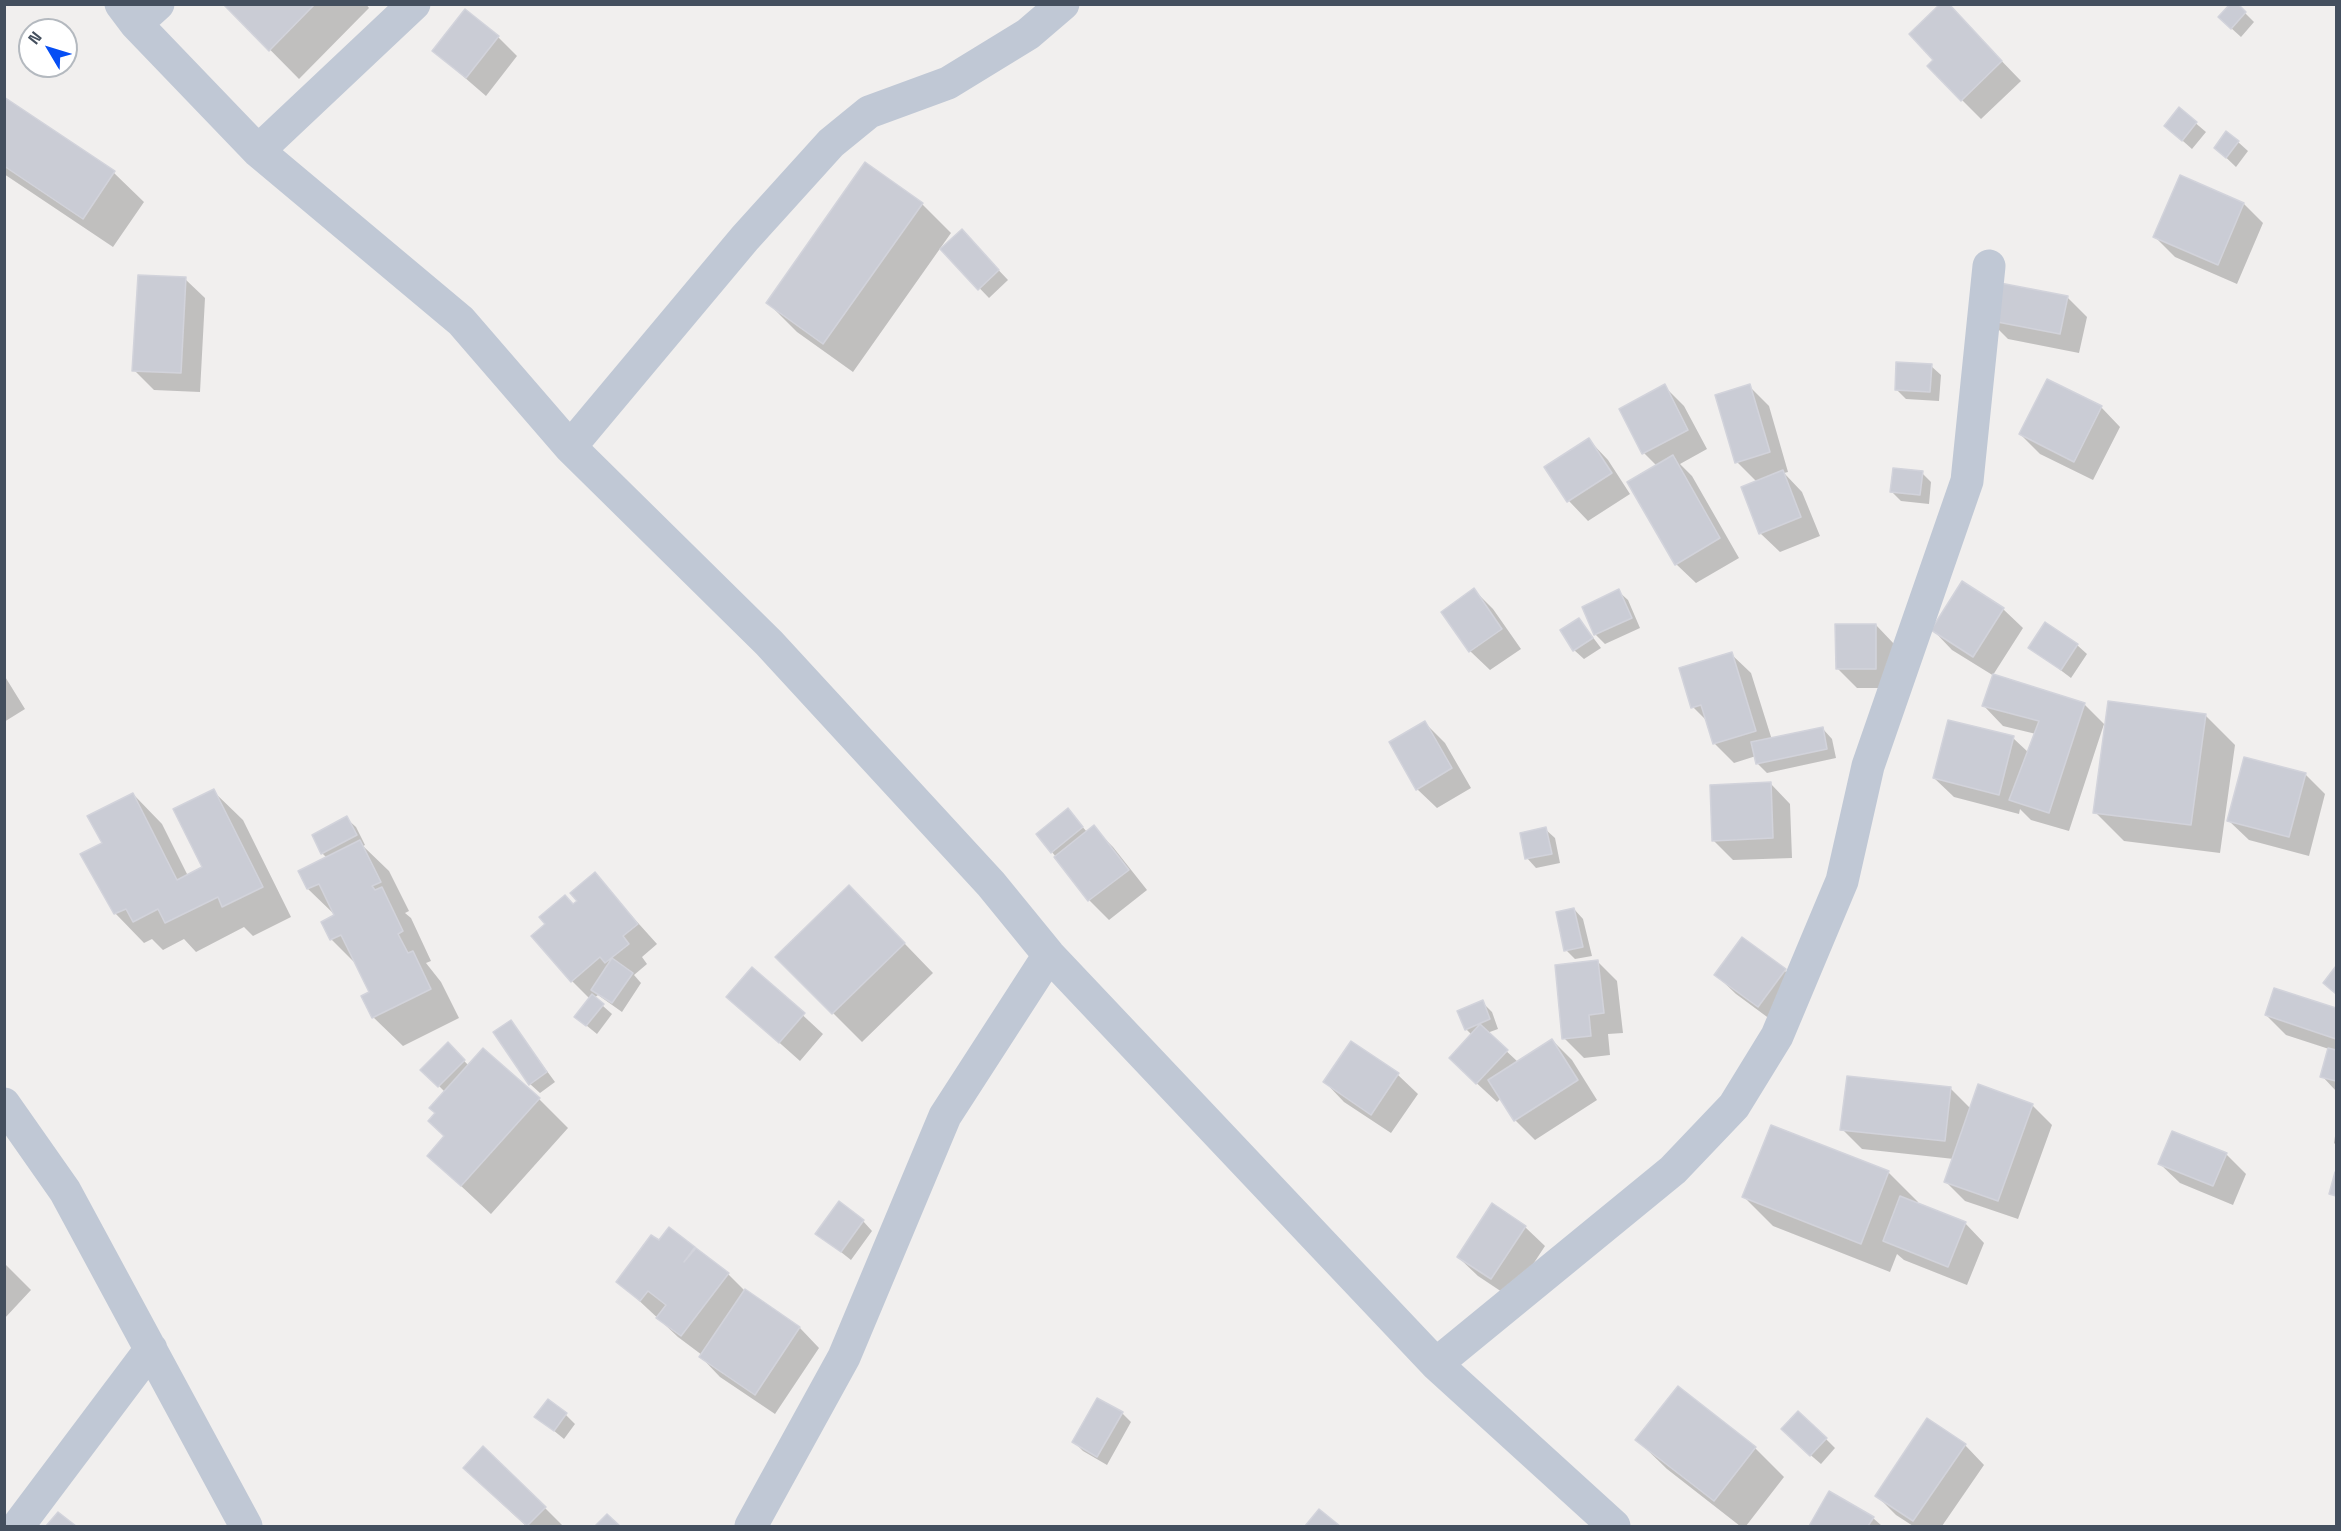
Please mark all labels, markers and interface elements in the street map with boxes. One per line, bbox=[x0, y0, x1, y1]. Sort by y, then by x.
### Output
north arrow bbox=[18, 18, 78, 78]
text: N bbox=[23, 27, 47, 49]

